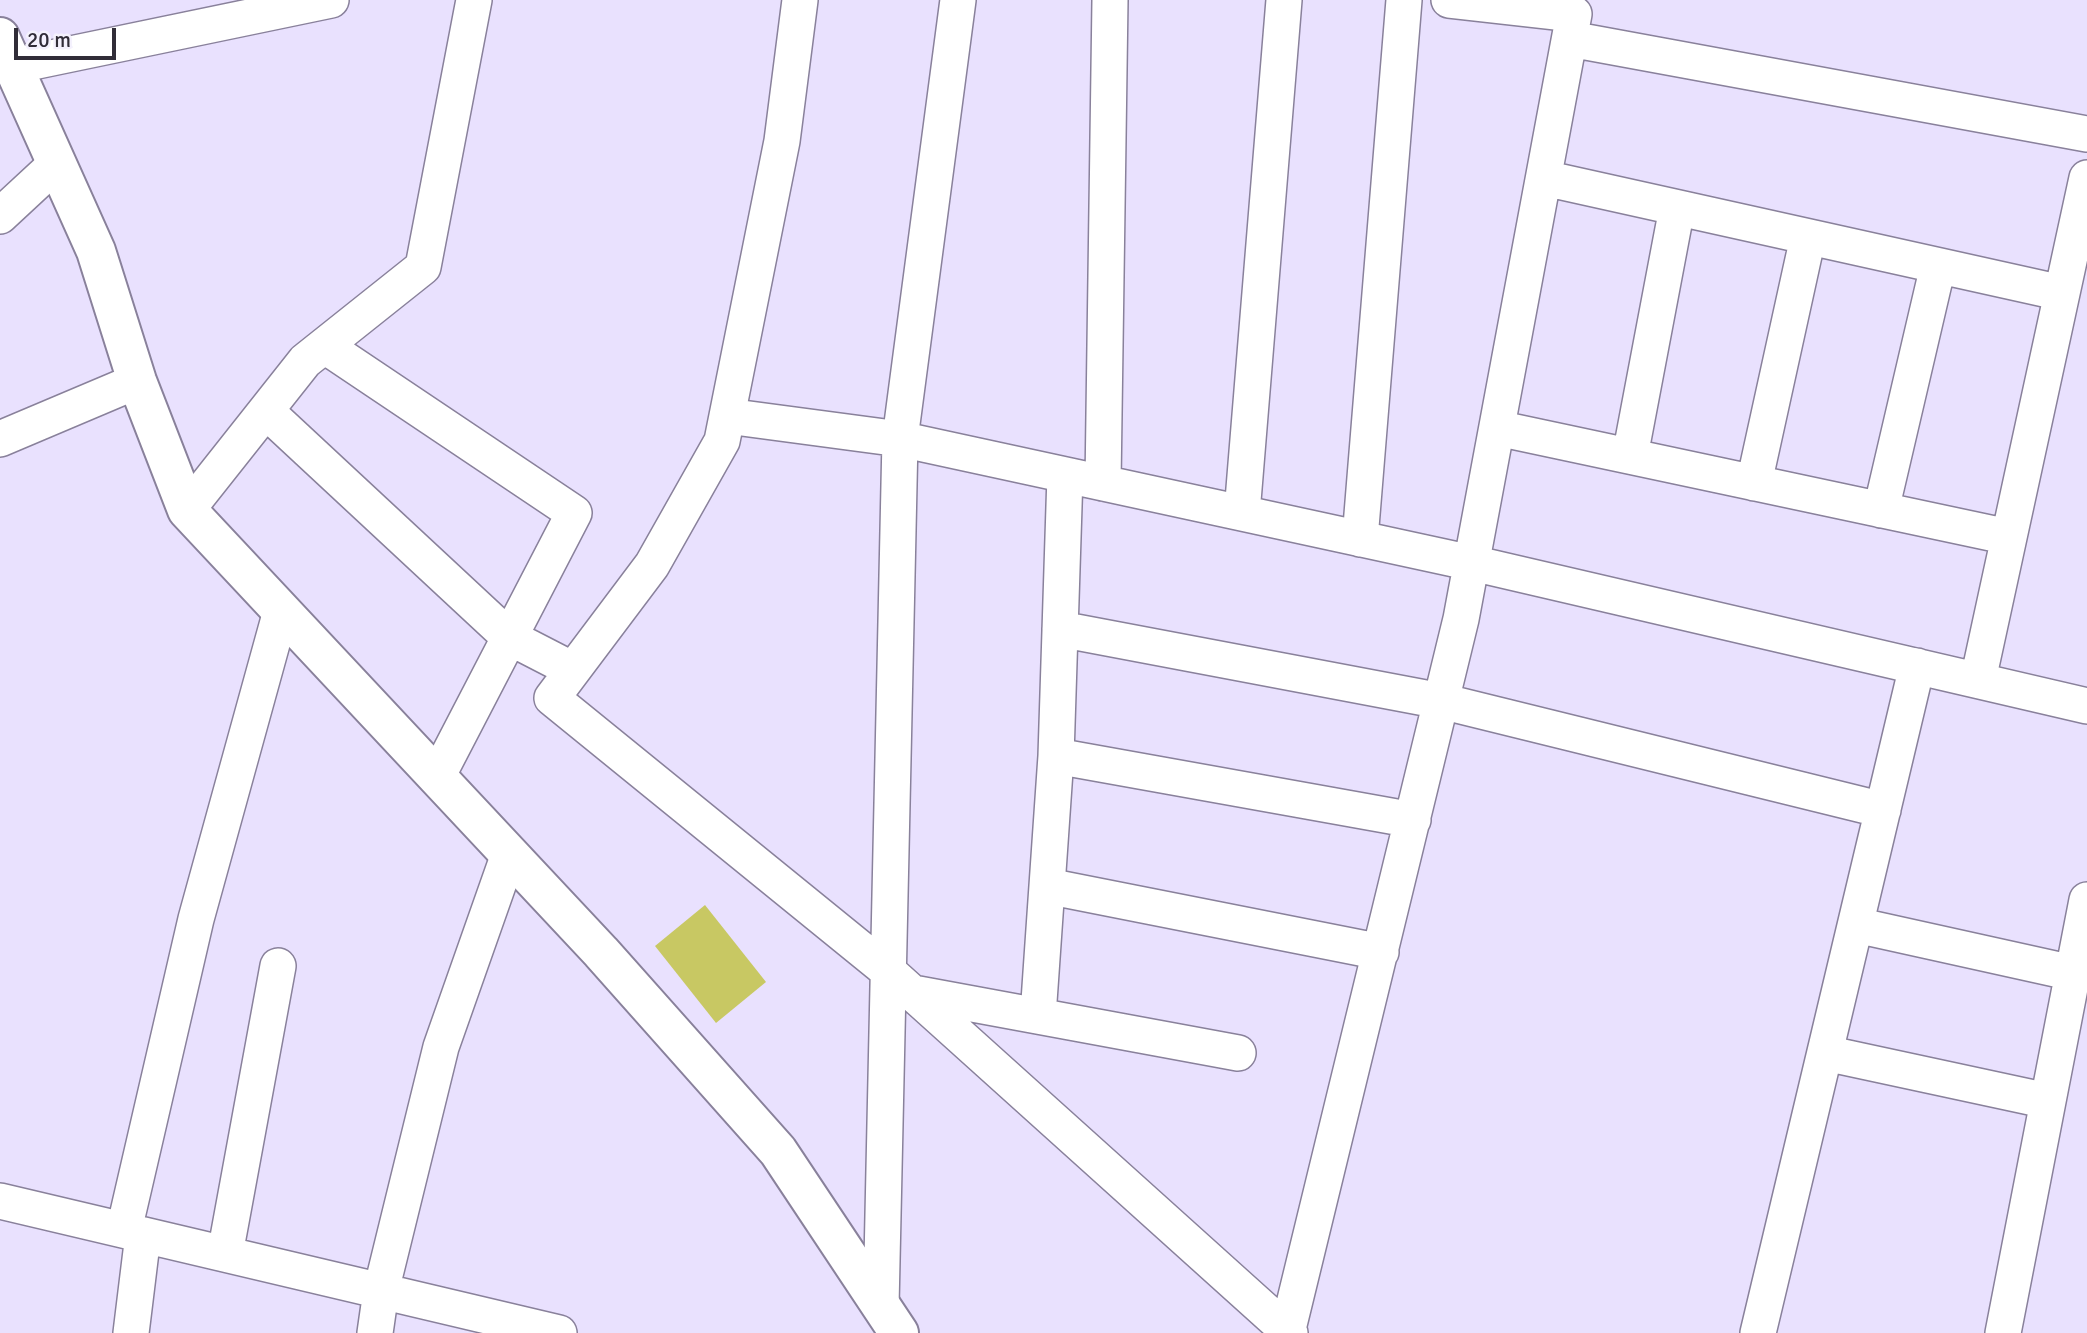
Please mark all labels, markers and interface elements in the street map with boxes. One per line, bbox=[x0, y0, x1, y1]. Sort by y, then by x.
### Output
scale bar bbox=[18, 14, 119, 58]
text: 20 m bbox=[27, 27, 71, 53]

